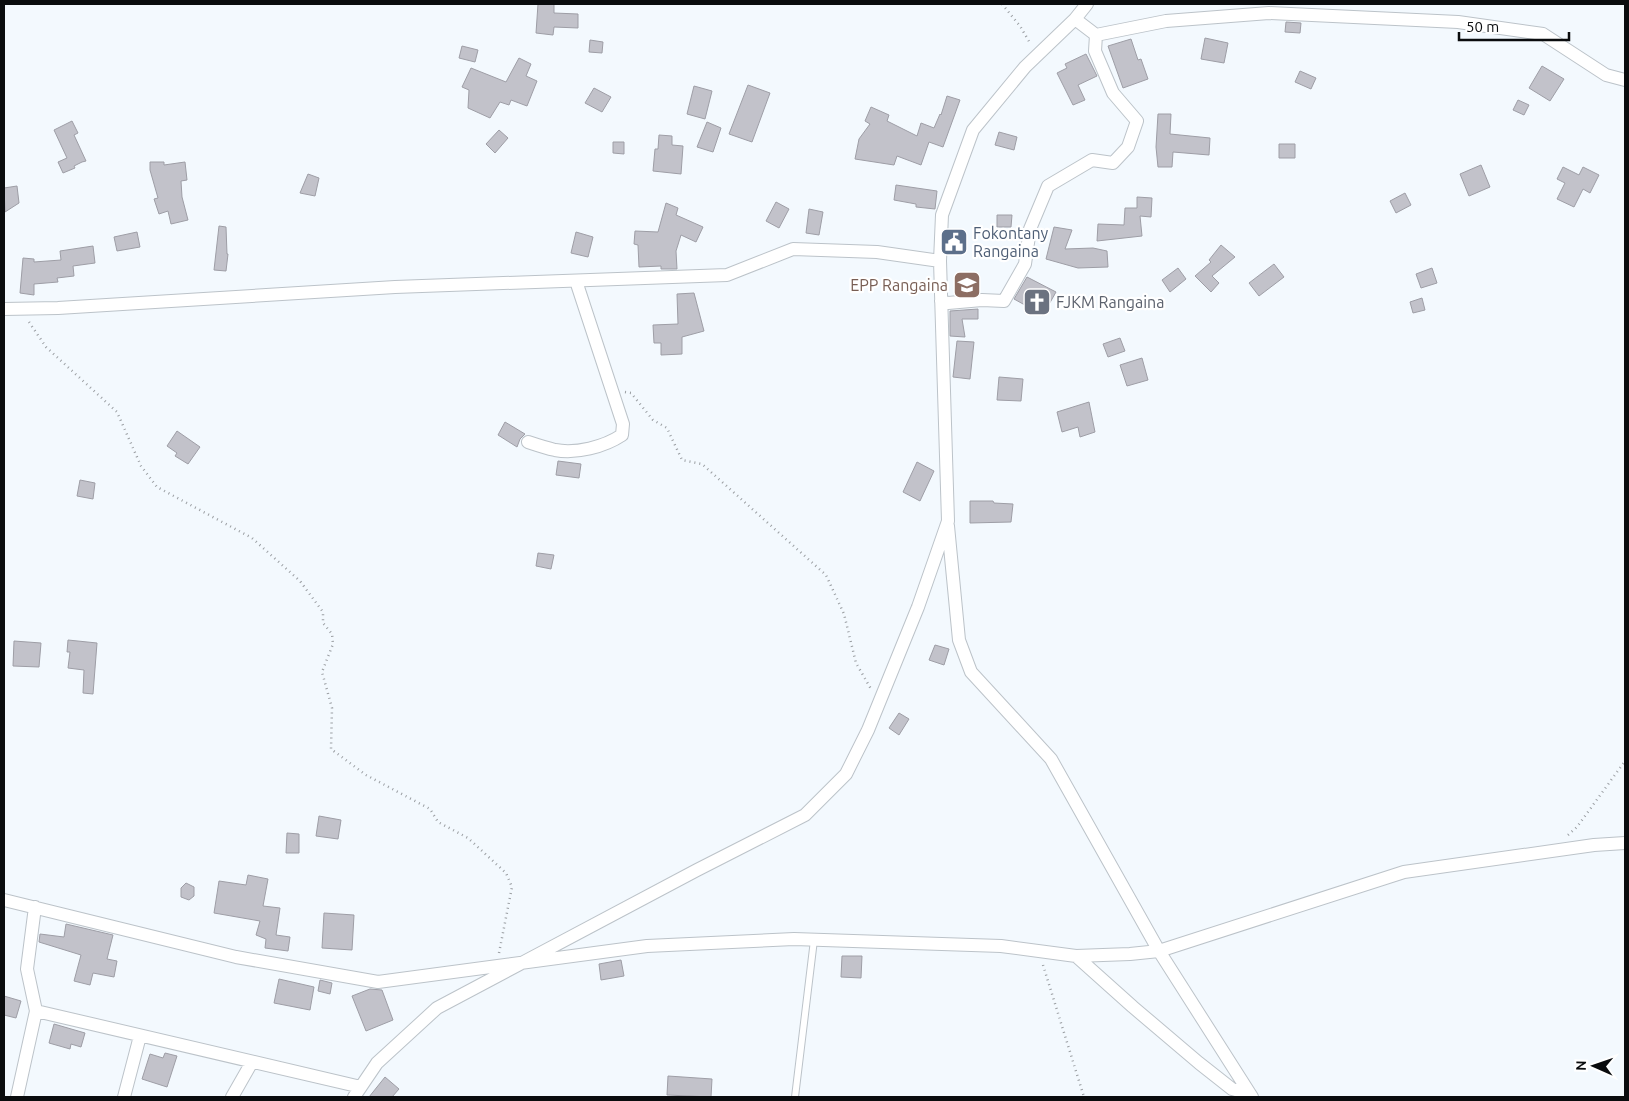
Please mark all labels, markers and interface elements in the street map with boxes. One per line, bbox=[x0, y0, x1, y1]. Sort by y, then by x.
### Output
scale bar bbox=[1459, 10, 1569, 42]
text: 50 m bbox=[1466, 18, 1499, 35]
place label: Fokontany Rangaina bbox=[973, 224, 1049, 260]
public building icon: Fokontany Rangaina bbox=[939, 227, 969, 257]
school or university icon: EPP Rangaina bbox=[952, 270, 982, 300]
place label: EPP Rangaina bbox=[850, 276, 948, 294]
church icon: FJKM Rangaina bbox=[1022, 287, 1052, 317]
place label: FJKM Rangaina bbox=[1056, 293, 1164, 311]
north arrow bbox=[1569, 1041, 1619, 1091]
text: N bbox=[1573, 1060, 1589, 1071]

